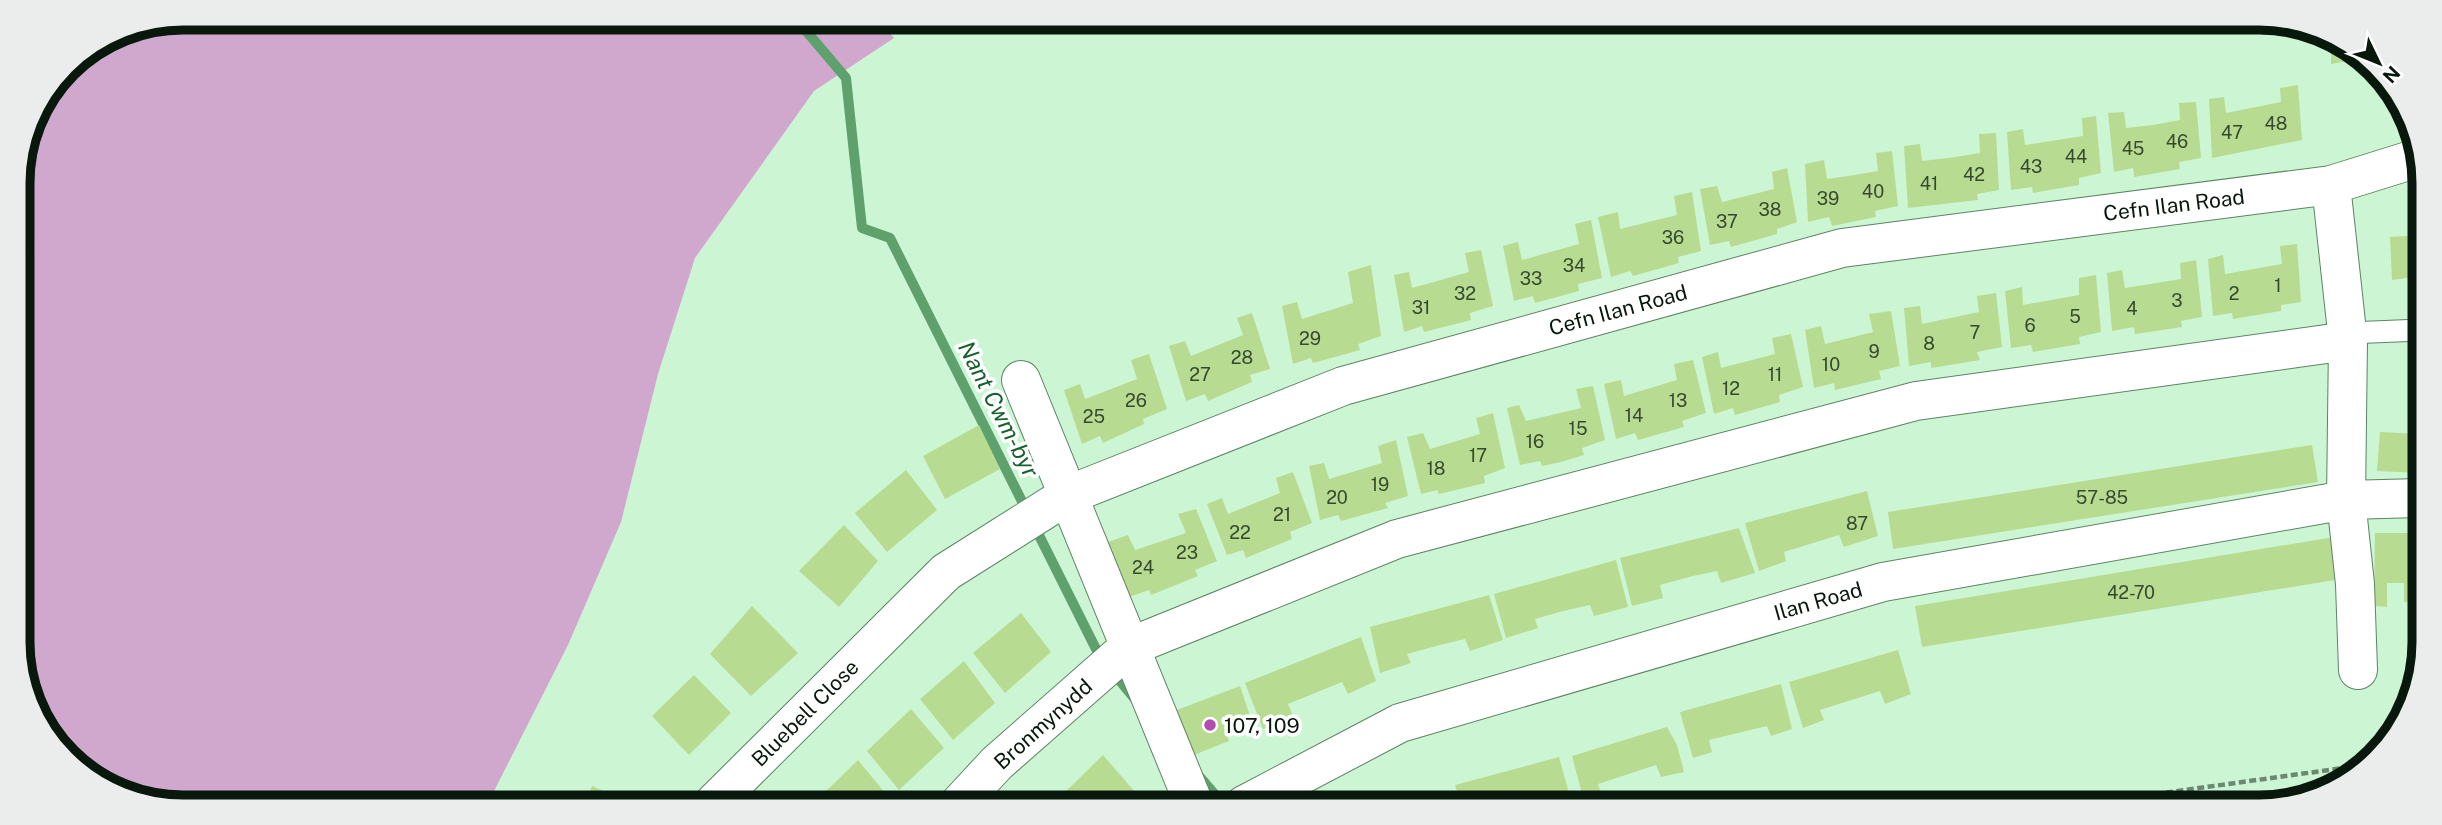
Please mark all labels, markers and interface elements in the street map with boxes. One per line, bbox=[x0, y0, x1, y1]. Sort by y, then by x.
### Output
north arrow bbox=[2344, 28, 2414, 98]
text: N bbox=[2378, 62, 2405, 88]
house number: 48 bbox=[2265, 113, 2287, 134]
house number: 47 bbox=[2221, 122, 2243, 143]
house number: 46 bbox=[2166, 131, 2188, 152]
house number: 45 bbox=[2122, 138, 2144, 159]
house number: 44 bbox=[2065, 146, 2087, 167]
house number: 43 bbox=[2020, 156, 2042, 177]
house number: 42 bbox=[1963, 164, 1985, 185]
house number: 41 bbox=[1920, 173, 1938, 194]
house number: 40 bbox=[1862, 181, 1884, 202]
street label: Cefn Ilan Road bbox=[2102, 184, 2246, 226]
house number: 39 bbox=[1817, 188, 1839, 209]
house number: 38 bbox=[1759, 199, 1781, 220]
house number: 37 bbox=[1716, 211, 1738, 232]
house number: 36 bbox=[1662, 227, 1684, 248]
house number: 34 bbox=[1563, 255, 1585, 276]
house number: 33 bbox=[1520, 268, 1542, 289]
house number: 1 bbox=[2274, 275, 2282, 296]
street label: Cefn Ilan Road bbox=[1546, 280, 1690, 340]
house number: 32 bbox=[1454, 283, 1476, 304]
house number: 2 bbox=[2229, 283, 2239, 304]
house number: 3 bbox=[2171, 290, 2183, 311]
house number: 31 bbox=[1412, 297, 1430, 318]
house number: 4 bbox=[2126, 298, 2138, 319]
house number: 5 bbox=[2069, 306, 2081, 327]
house number: 6 bbox=[2024, 315, 2036, 336]
house number: 7 bbox=[1970, 322, 1980, 343]
house number: 29 bbox=[1299, 328, 1321, 349]
house number: 8 bbox=[1923, 333, 1935, 354]
water label: Nant Cwm-byr bbox=[953, 337, 1045, 482]
house number: 9 bbox=[1868, 341, 1880, 362]
house number: 28 bbox=[1231, 347, 1253, 368]
house number: 10 bbox=[1822, 354, 1840, 375]
house number: 27 bbox=[1189, 364, 1211, 385]
house number: 11 bbox=[1768, 364, 1782, 385]
house number: 12 bbox=[1722, 378, 1740, 399]
house number: 26 bbox=[1125, 390, 1147, 411]
house number: 13 bbox=[1669, 390, 1687, 411]
house number: 14 bbox=[1625, 405, 1643, 426]
house number: 25 bbox=[1083, 406, 1105, 427]
house number: 15 bbox=[1569, 418, 1587, 439]
house number: 16 bbox=[1526, 431, 1544, 452]
house number: 17 bbox=[1469, 445, 1487, 466]
house number: 18 bbox=[1427, 458, 1445, 479]
house number: 19 bbox=[1371, 474, 1389, 495]
house number: 20 bbox=[1326, 487, 1348, 508]
house number: 57-85 bbox=[2076, 487, 2128, 508]
house number: 21 bbox=[1273, 504, 1291, 525]
house number: 87 bbox=[1846, 513, 1868, 534]
house number: 22 bbox=[1229, 522, 1251, 543]
house number: 23 bbox=[1176, 542, 1198, 563]
house number: 24 bbox=[1132, 557, 1154, 578]
street label: Ilan Road bbox=[1771, 576, 1865, 626]
house number: 42-70 bbox=[2107, 582, 2155, 603]
street label: Bluebell Close bbox=[746, 654, 864, 772]
street label: Bronmynydd bbox=[989, 674, 1097, 774]
place label: 107, 109 bbox=[1224, 713, 1300, 738]
marker: 107, 109 bbox=[1202, 717, 1218, 733]

